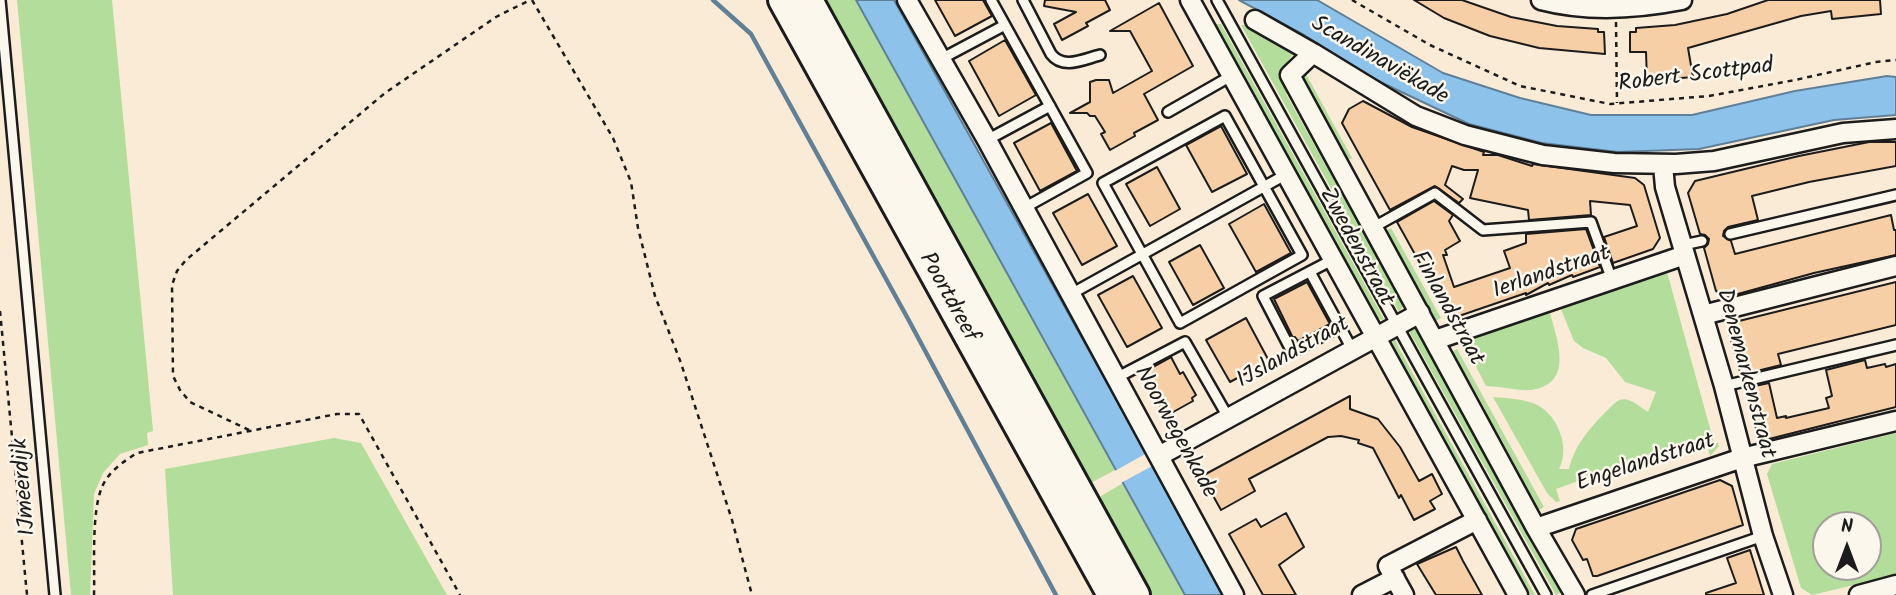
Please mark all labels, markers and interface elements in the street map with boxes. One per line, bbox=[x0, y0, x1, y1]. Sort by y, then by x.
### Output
street label: Scandinaviëkade bbox=[1305, 12, 1453, 112]
street label: Robert Scottpad bbox=[1617, 54, 1775, 100]
street label: Zwedenstraat bbox=[1311, 184, 1399, 312]
street label: Ierlandstraat bbox=[1490, 241, 1614, 307]
street label: Finlandstraat bbox=[1403, 247, 1489, 371]
street label: Poortdreef bbox=[911, 248, 983, 348]
street label: Denemarkenstraat bbox=[1708, 286, 1780, 462]
street label: IJslandstraat bbox=[1233, 312, 1355, 396]
street label: Noorwegenkade bbox=[1126, 362, 1222, 504]
street label: Engelandstraat bbox=[1573, 429, 1719, 499]
street label: IJmeerdijk bbox=[8, 437, 44, 537]
north arrow bbox=[1812, 511, 1882, 581]
text: N bbox=[1841, 512, 1853, 542]

